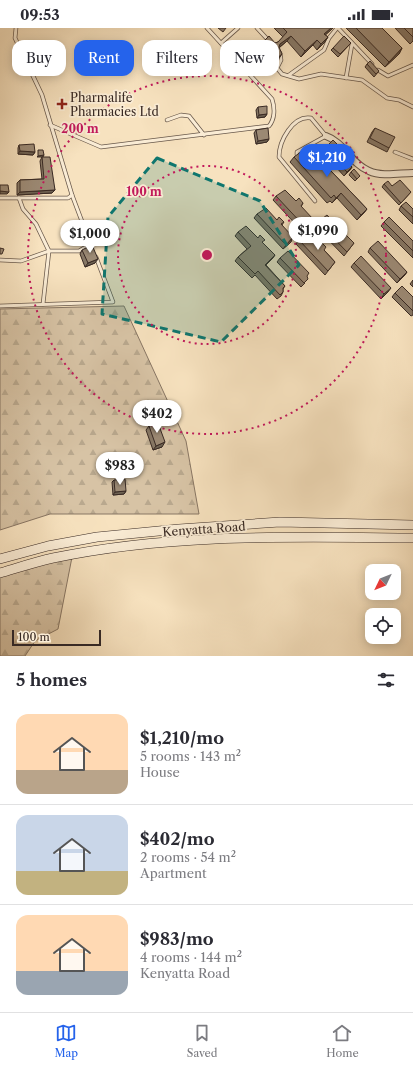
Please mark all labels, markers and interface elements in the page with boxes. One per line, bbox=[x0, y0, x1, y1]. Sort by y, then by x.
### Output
text: 09:53 bbox=[20, 5, 60, 24]
chip: Buy bbox=[12, 40, 66, 76]
chip: Rent bbox=[74, 40, 134, 76]
chip: Filters bbox=[142, 40, 212, 76]
chip: New bbox=[220, 40, 279, 76]
place label: Pharmalife Pharmacies Ltd bbox=[70, 90, 160, 119]
marker: Pharmalife Pharmacies Ltd bbox=[57, 99, 67, 109]
text: 200 m bbox=[61, 121, 99, 136]
pin: $1,210 bbox=[294, 144, 360, 178]
text: $1,210 bbox=[308, 149, 346, 165]
text: 100 m bbox=[126, 184, 162, 199]
pin: $1,090 bbox=[285, 217, 351, 251]
pin: $1,000 bbox=[57, 220, 123, 254]
text: $1,090 bbox=[298, 222, 338, 238]
text: $1,000 bbox=[69, 225, 111, 241]
centre of rings bbox=[200, 248, 214, 262]
pin: $402 bbox=[133, 400, 181, 434]
text: $402 bbox=[142, 405, 172, 421]
pin: $983 bbox=[96, 452, 144, 486]
text: $983 bbox=[105, 457, 135, 473]
street label: Kenyatta Road bbox=[162, 519, 247, 539]
north arrow bbox=[365, 564, 401, 600]
map controls bbox=[365, 564, 401, 644]
button: locate bbox=[365, 608, 401, 644]
scale bar bbox=[12, 628, 101, 647]
text: 100 m bbox=[18, 630, 50, 644]
icon: filters bbox=[375, 669, 397, 691]
text: 5 homes bbox=[16, 670, 87, 690]
text: $1,210/mo bbox=[140, 728, 224, 748]
icon: home bbox=[48, 730, 96, 778]
text: 5 rooms · 143 m² bbox=[140, 748, 241, 764]
text: House bbox=[140, 764, 180, 780]
text: $402/mo bbox=[140, 829, 215, 849]
icon: home bbox=[48, 831, 96, 879]
text: 2 rooms · 54 m² bbox=[140, 849, 236, 865]
text: Apartment bbox=[140, 865, 207, 881]
text: $983/mo bbox=[140, 929, 214, 949]
icon: home bbox=[48, 931, 96, 979]
text: 4 rooms · 144 m² bbox=[140, 949, 242, 965]
text: Kenyatta Road bbox=[140, 965, 230, 981]
tab: Map bbox=[54, 1022, 78, 1060]
tab: Saved bbox=[187, 1022, 217, 1060]
tab: Home bbox=[326, 1022, 359, 1060]

